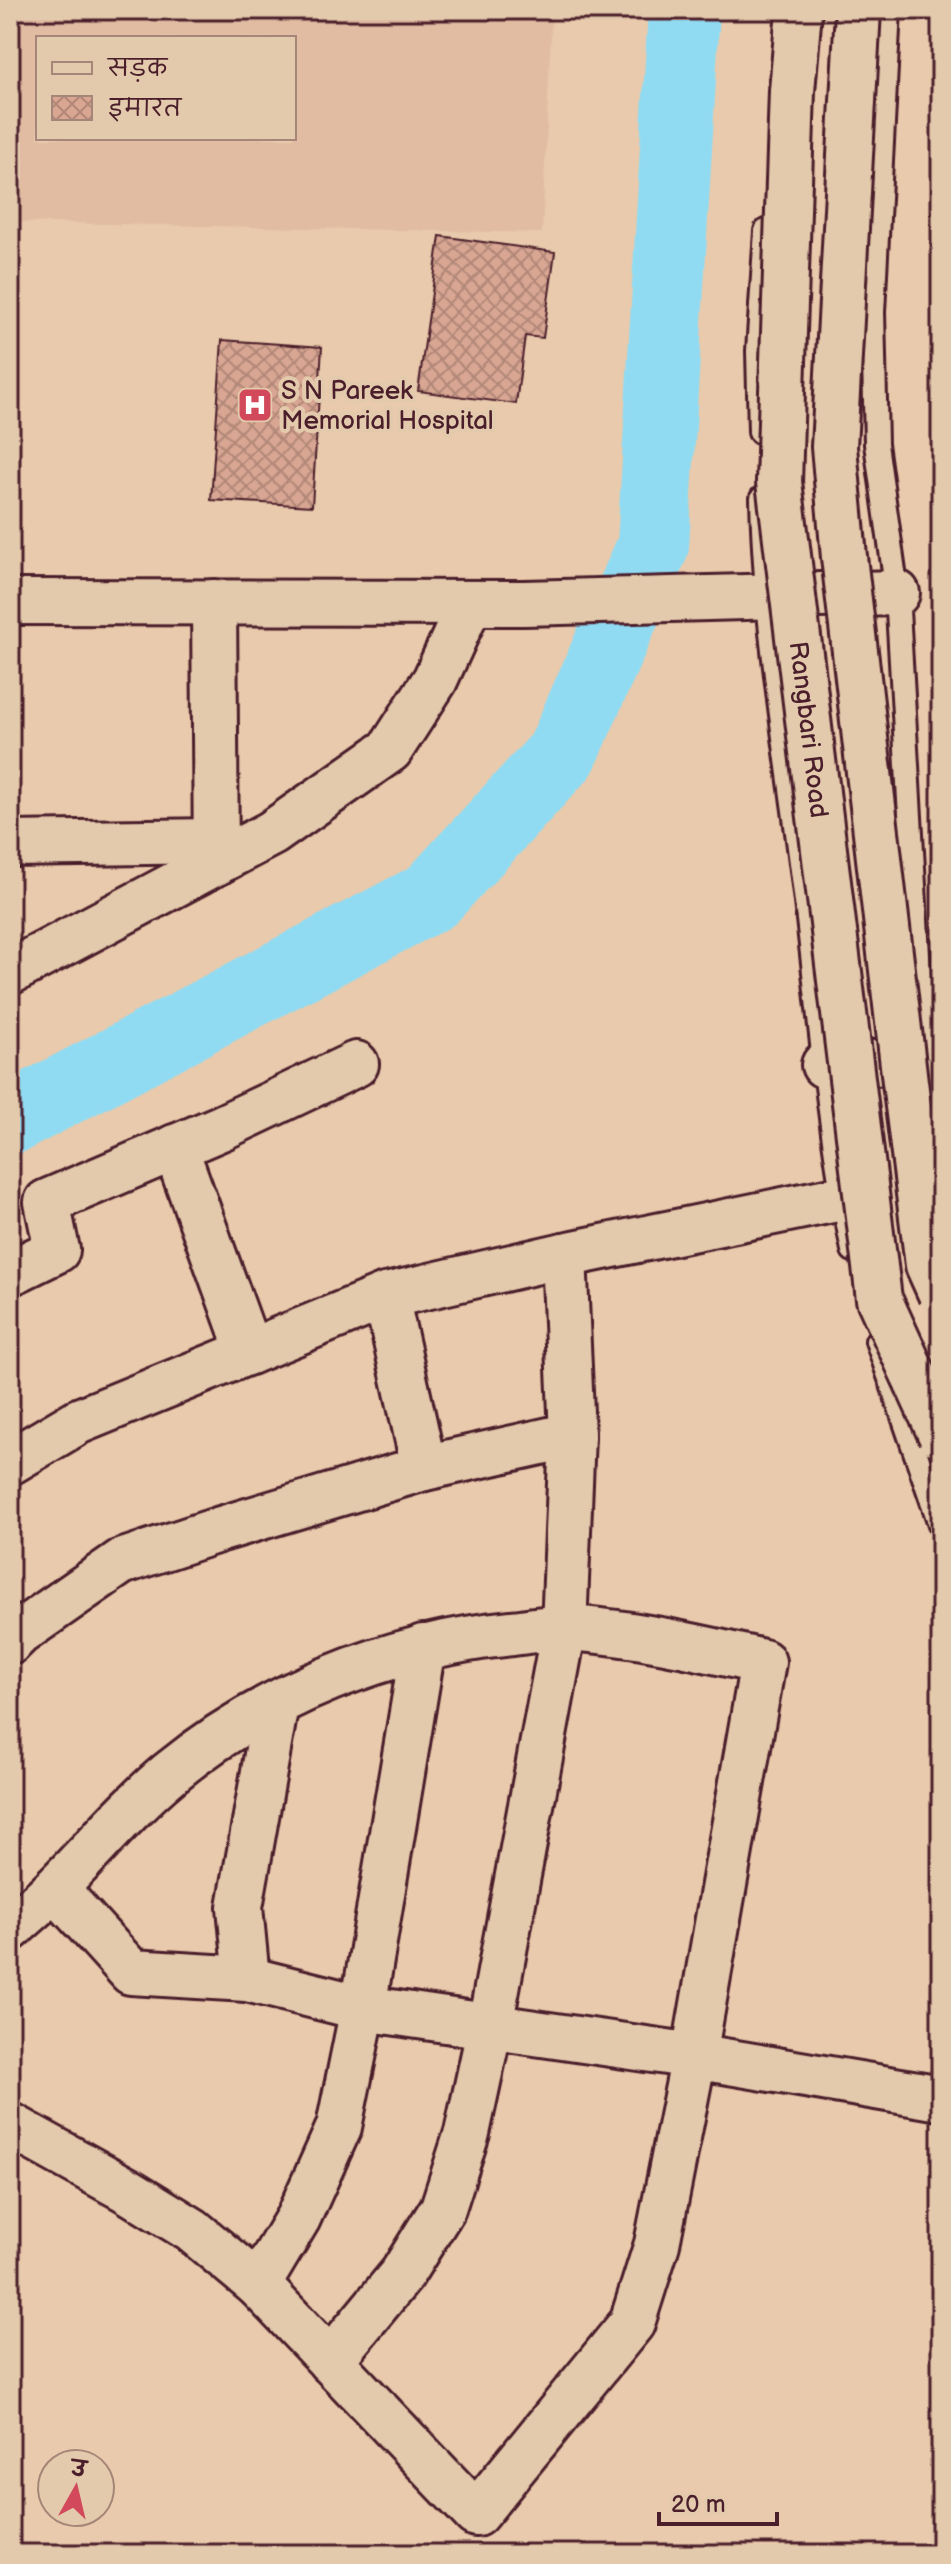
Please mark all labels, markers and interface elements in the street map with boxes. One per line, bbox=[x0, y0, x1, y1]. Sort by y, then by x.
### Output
legend bbox=[36, 36, 296, 140]
text: सड़क bbox=[106, 54, 169, 83]
text: इमारत bbox=[108, 94, 183, 123]
place label: S N Pareek Memorial Hospital bbox=[281, 376, 494, 437]
hospital icon: S N Pareek Memorial Hospital bbox=[236, 386, 274, 424]
street label: Rangbari Road bbox=[782, 640, 834, 820]
north arrow bbox=[36, 2448, 116, 2528]
text: उ bbox=[67, 2455, 90, 2484]
scale bar bbox=[659, 2476, 777, 2526]
text: 20 m bbox=[671, 2490, 726, 2519]

